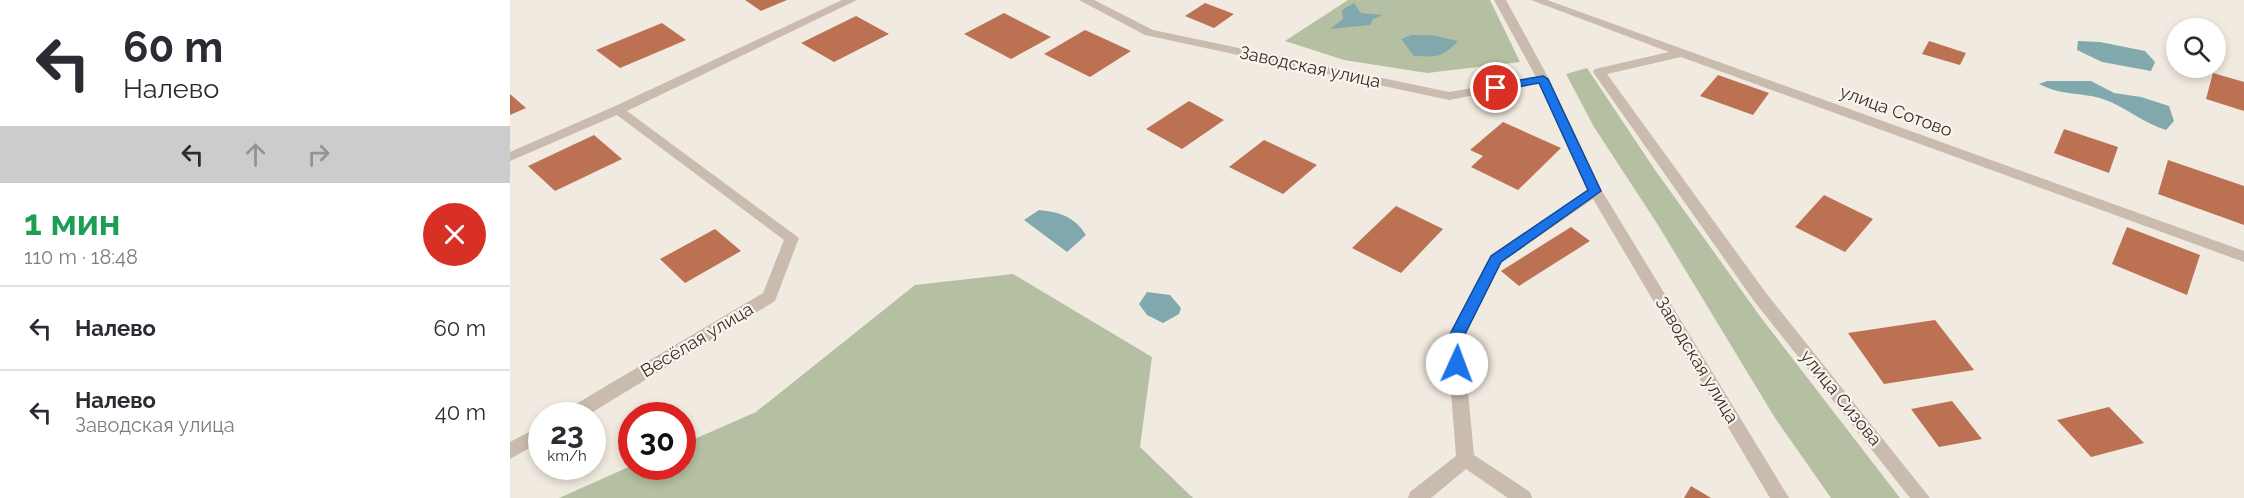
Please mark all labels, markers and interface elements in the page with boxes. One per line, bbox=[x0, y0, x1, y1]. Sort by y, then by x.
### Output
map controls bbox=[2166, 18, 2226, 78]
button: search bbox=[2166, 18, 2226, 78]
text: 60 m bbox=[123, 23, 223, 72]
icon: left bbox=[24, 24, 102, 102]
street label: Заводская улица bbox=[1238, 41, 1383, 92]
pin bbox=[1470, 62, 1521, 113]
icon: arrive bbox=[1479, 71, 1512, 104]
text: Налево bbox=[123, 73, 219, 104]
street label: улица Сотово bbox=[1837, 80, 1956, 141]
icon: left bbox=[176, 138, 209, 171]
icon: ahead bbox=[239, 138, 272, 171]
icon: right bbox=[302, 138, 335, 171]
text: 1 мин bbox=[24, 201, 120, 243]
button: close bbox=[423, 203, 486, 266]
text: 110 m · 18:48 bbox=[24, 245, 138, 269]
street label: Заводская улица bbox=[1651, 293, 1743, 427]
street label: Весёлая улица bbox=[637, 298, 757, 381]
icon: left bbox=[24, 312, 57, 345]
text: Налево bbox=[75, 315, 156, 341]
text: 60 m bbox=[433, 315, 486, 341]
position arrow bbox=[1425, 332, 1489, 396]
street label: улица Сизова bbox=[1796, 346, 1886, 450]
text: Налево bbox=[75, 387, 156, 413]
icon: left bbox=[24, 396, 57, 429]
text: 40 m bbox=[435, 399, 486, 425]
speed limit sign: 30 bbox=[618, 402, 696, 480]
text: Заводская улица bbox=[75, 413, 235, 437]
text: 23 bbox=[550, 416, 584, 451]
text: km/h bbox=[547, 447, 587, 465]

